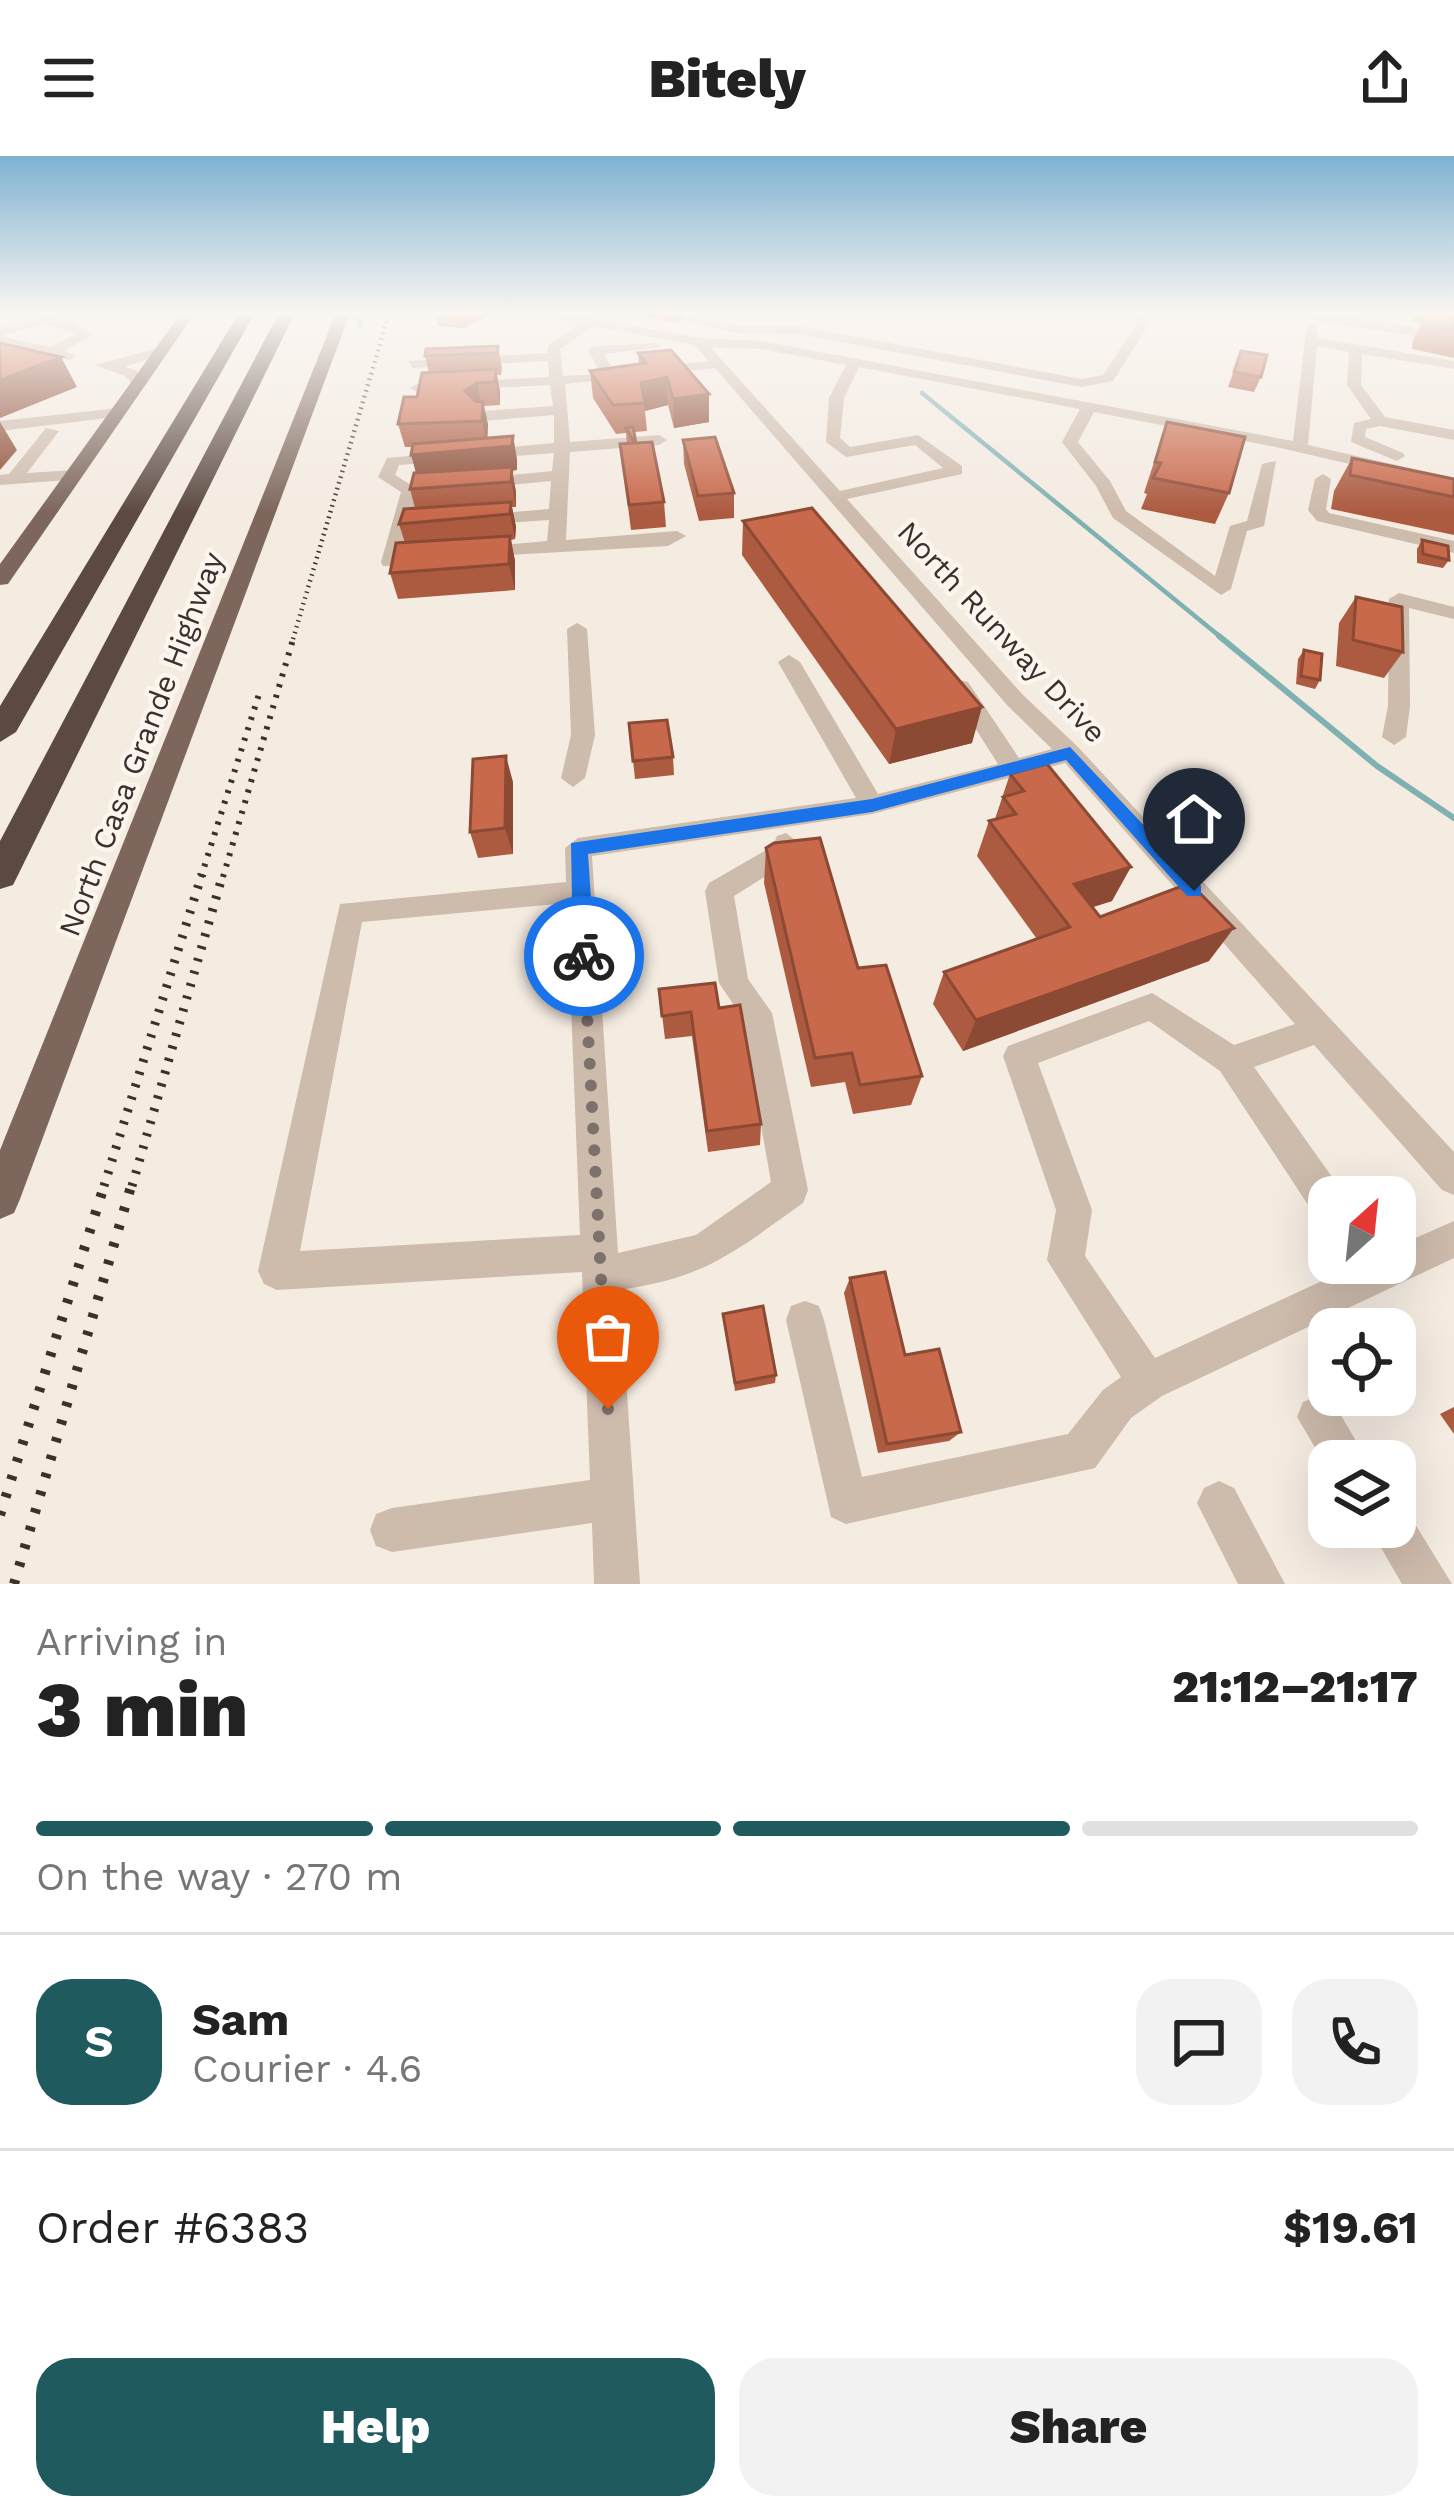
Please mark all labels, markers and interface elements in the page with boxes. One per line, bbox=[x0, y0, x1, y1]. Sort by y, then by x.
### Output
icon: menu bbox=[36, 45, 102, 111]
icon: share bbox=[1352, 45, 1418, 111]
text: Bitely bbox=[648, 47, 806, 110]
street label: North Runway Drive bbox=[891, 514, 1113, 750]
street label: North Casa Grande Highway bbox=[51, 547, 231, 941]
pin bbox=[1143, 768, 1245, 891]
icon: home bbox=[1161, 786, 1227, 852]
courier bbox=[524, 896, 644, 1016]
icon: bike bbox=[551, 923, 617, 989]
north arrow bbox=[1308, 1176, 1416, 1284]
map controls bbox=[1308, 1176, 1416, 1548]
pin bbox=[557, 1286, 659, 1409]
icon: bag bbox=[575, 1304, 641, 1370]
button: locate bbox=[1308, 1308, 1416, 1416]
button: layers bbox=[1308, 1440, 1416, 1548]
text: Arriving in bbox=[36, 1619, 227, 1664]
text: 21:12–21:17 bbox=[1172, 1660, 1418, 1713]
text: 3 min bbox=[36, 1663, 248, 1755]
text: On the way · 270 m bbox=[36, 1854, 403, 1899]
button: chat bbox=[1136, 1979, 1262, 2105]
button: phone bbox=[1292, 1979, 1418, 2105]
text: Sam bbox=[192, 1993, 289, 2046]
text: S bbox=[84, 2015, 114, 2068]
text: Courier · 4.6 bbox=[192, 2046, 422, 2091]
text: Order #6383 bbox=[36, 2201, 309, 2254]
text: $19.61 bbox=[1283, 2201, 1418, 2254]
button: Help bbox=[36, 2358, 715, 2496]
button: Share bbox=[739, 2358, 1418, 2496]

